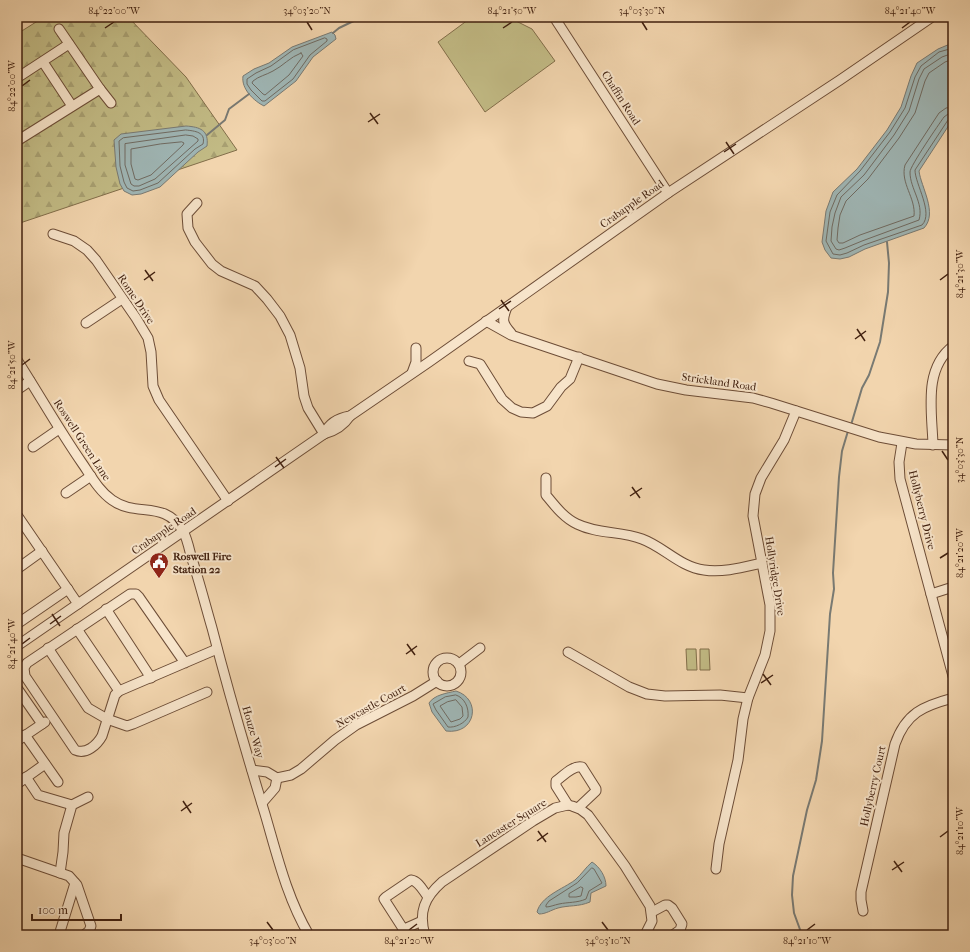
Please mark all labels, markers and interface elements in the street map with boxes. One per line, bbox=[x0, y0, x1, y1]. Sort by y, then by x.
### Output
text: 84°22'00"W bbox=[88, 5, 141, 17]
text: 34°03'20"N bbox=[283, 5, 331, 17]
text: 84°21'50"W bbox=[488, 5, 538, 17]
text: 34°03'30"N bbox=[619, 5, 666, 17]
text: 84°21'40"W bbox=[885, 5, 936, 17]
text: 84°22'00"W bbox=[6, 59, 18, 112]
street label: Chaffin Road bbox=[599, 69, 644, 128]
street label: Crabapple Road bbox=[598, 177, 667, 231]
text: 84°21'30"W bbox=[954, 248, 966, 298]
street label: Rome Drive bbox=[115, 272, 158, 327]
text: 84°21'50"W bbox=[6, 339, 18, 389]
street label: Strickland Road bbox=[681, 370, 758, 394]
street label: Roswell Green Lane bbox=[51, 397, 114, 484]
text: 34°03'30"N bbox=[954, 436, 966, 483]
street label: Hollyberry Drive bbox=[906, 469, 938, 552]
street label: Crabapple Road bbox=[129, 504, 200, 557]
text: 84°21'20"W bbox=[954, 527, 966, 578]
street label: Hollyridge Drive bbox=[762, 535, 788, 617]
place label: Roswell Fire Station 22 bbox=[173, 550, 232, 576]
public building icon: Roswell Fire Station 22 bbox=[148, 551, 170, 579]
text: 84°21'40"W bbox=[6, 618, 18, 669]
street label: Newcastle Court bbox=[334, 681, 408, 731]
street label: Houze Way bbox=[239, 704, 267, 761]
street label: Hollyberry Court bbox=[857, 744, 889, 828]
street label: Lancaster Square bbox=[473, 796, 549, 850]
text: 84°21'10"W bbox=[954, 806, 966, 855]
scale bar bbox=[32, 896, 121, 922]
text: 100 m bbox=[38, 903, 68, 917]
text: 34°03'00"N bbox=[249, 935, 297, 947]
text: 84°21'20"W bbox=[384, 935, 435, 947]
text: 34°03'10"N bbox=[585, 935, 631, 947]
text: 84°21'10"W bbox=[783, 935, 832, 947]

